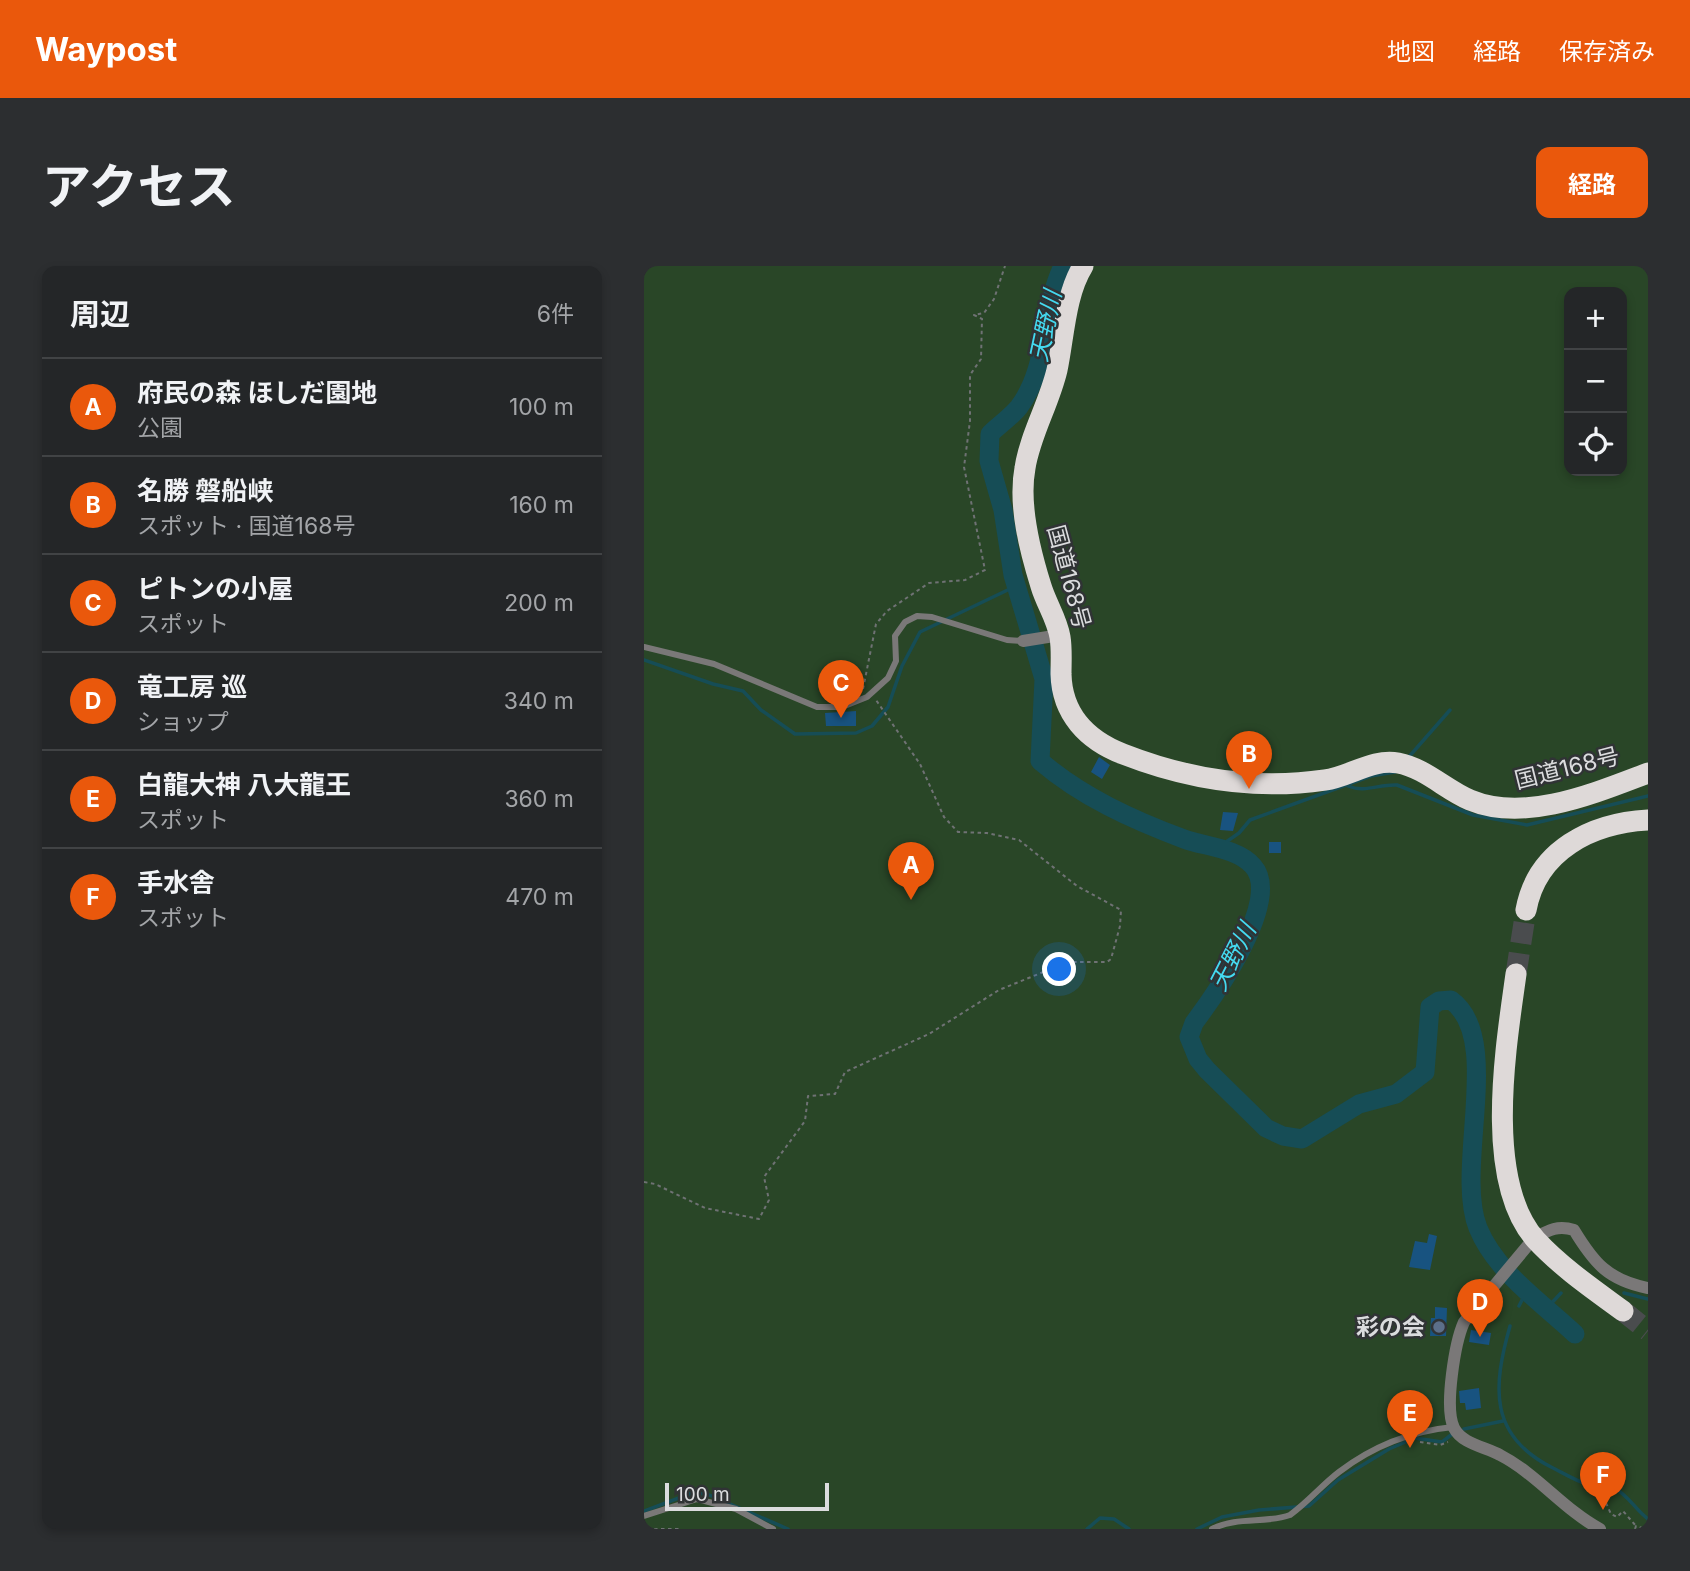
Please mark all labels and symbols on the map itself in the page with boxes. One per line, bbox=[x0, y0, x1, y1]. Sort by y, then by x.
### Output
water label: 天野川 bbox=[1024, 285, 1068, 364]
street label: 国道168号 bbox=[1042, 522, 1096, 632]
pin: C bbox=[818, 660, 864, 718]
pin: B bbox=[1226, 731, 1272, 789]
street label: 国道168号 bbox=[1512, 741, 1622, 795]
pin: A bbox=[888, 842, 934, 900]
water label: 天野川 bbox=[1203, 915, 1263, 995]
your location bbox=[1042, 952, 1076, 986]
pin: D bbox=[1457, 1279, 1503, 1337]
place label: 彩の会 bbox=[1356, 1313, 1425, 1341]
marker: 彩の会 bbox=[1431, 1319, 1447, 1335]
pin: E bbox=[1387, 1390, 1433, 1448]
pin: F bbox=[1580, 1452, 1626, 1510]
scale bar bbox=[665, 1480, 830, 1512]

